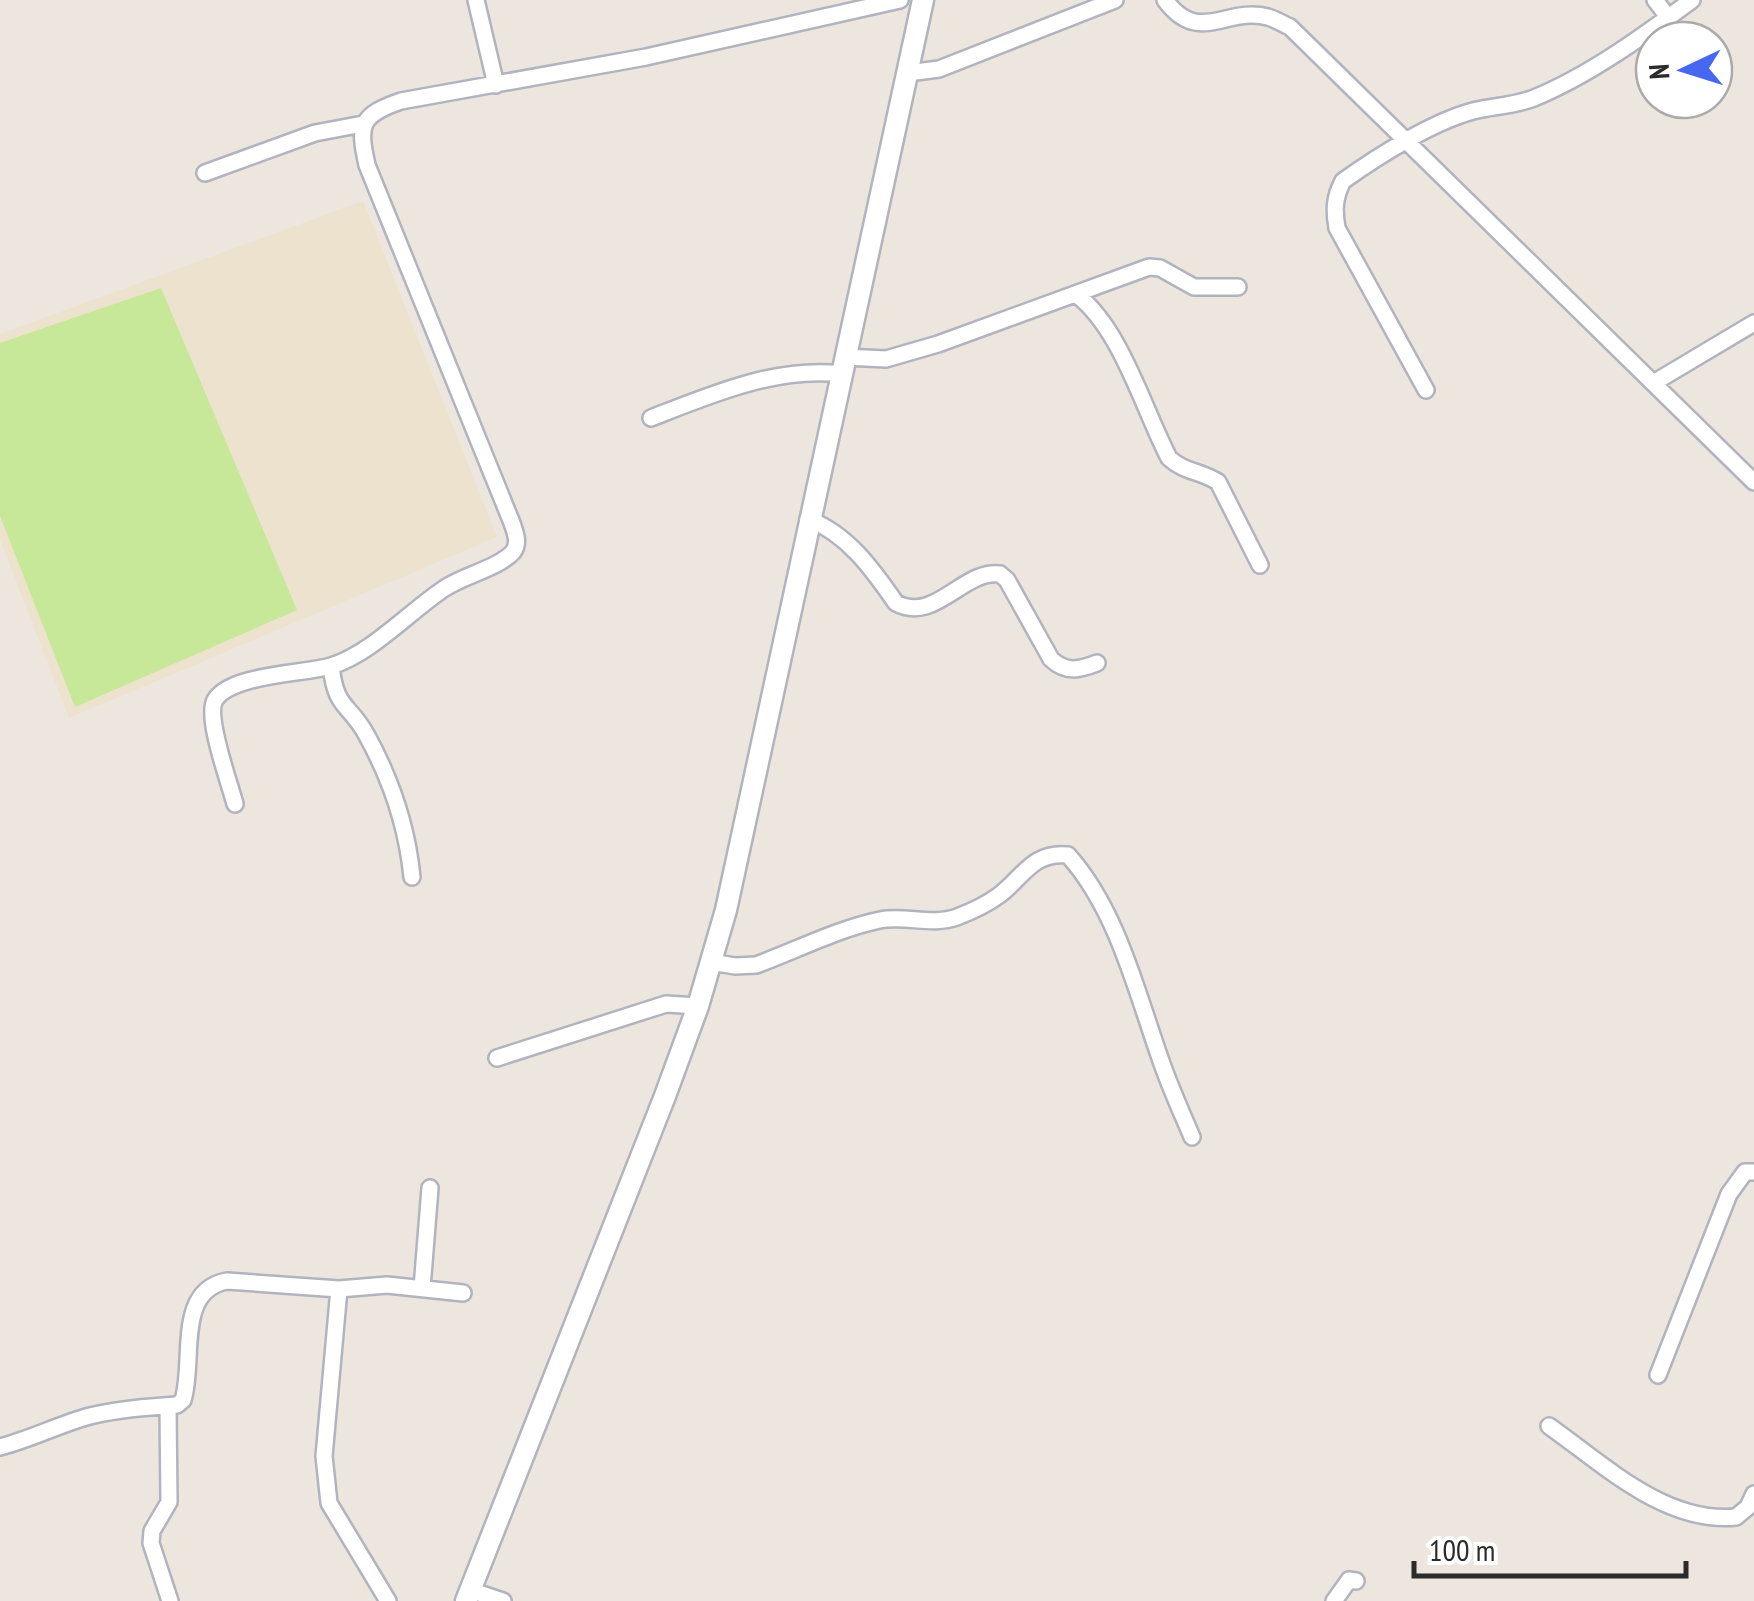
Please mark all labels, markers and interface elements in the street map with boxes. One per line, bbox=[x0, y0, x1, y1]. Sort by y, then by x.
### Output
north arrow bbox=[1634, 20, 1734, 120]
text: N bbox=[1640, 63, 1678, 81]
scale bar bbox=[1414, 1516, 1686, 1578]
text: 100 m bbox=[1429, 1530, 1495, 1569]

